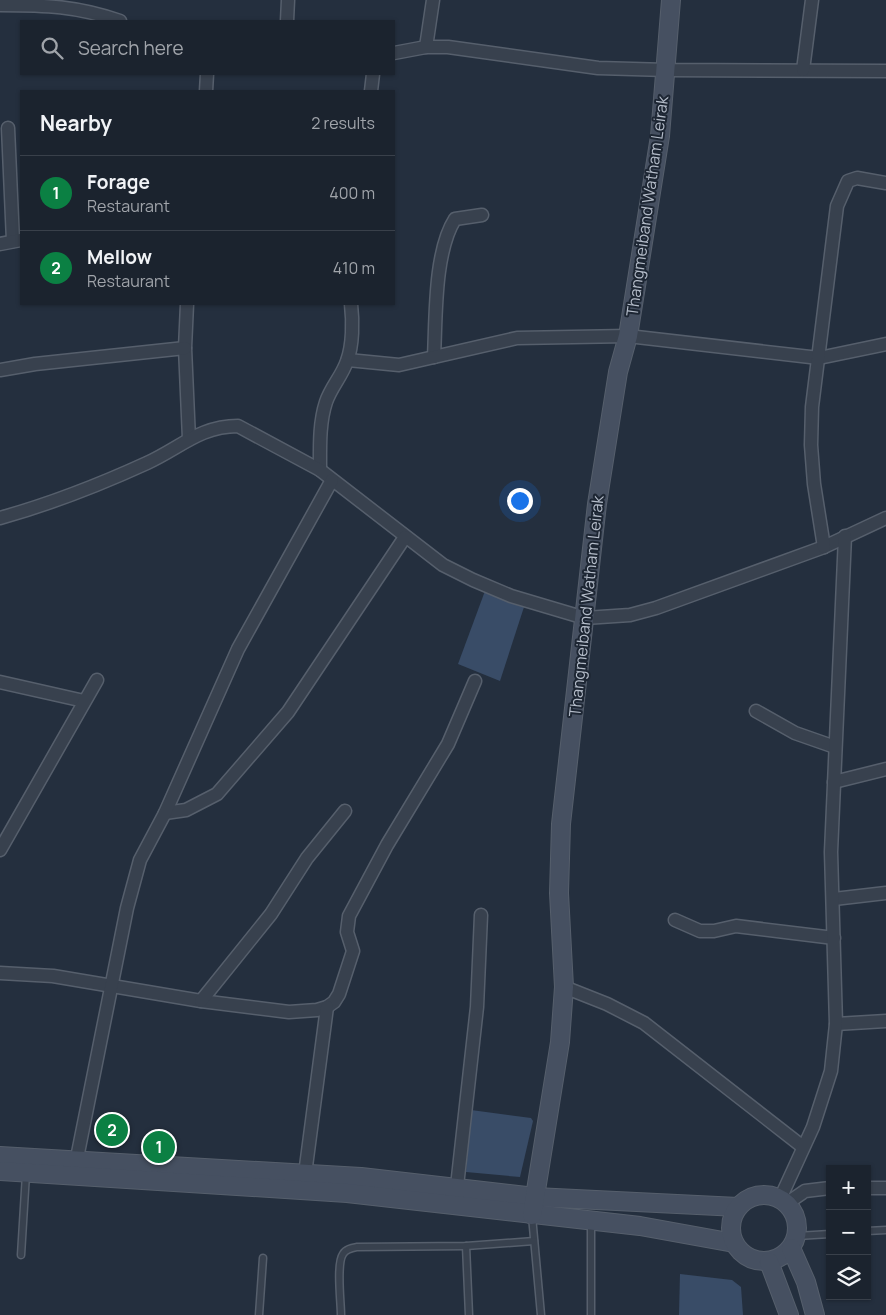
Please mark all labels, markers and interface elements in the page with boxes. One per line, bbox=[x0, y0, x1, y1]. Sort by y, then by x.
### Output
search box bbox=[20, 20, 395, 75]
icon: search bbox=[38, 34, 66, 62]
text: Search here bbox=[78, 35, 184, 61]
street label: Thangmeiband Watham Leirak bbox=[621, 93, 674, 318]
text: Nearby bbox=[40, 109, 112, 137]
text: 2 results bbox=[311, 112, 375, 134]
text: Forage bbox=[87, 169, 150, 195]
text: 1 bbox=[52, 182, 60, 204]
text: 400 m bbox=[329, 182, 375, 204]
text: Restaurant bbox=[87, 195, 170, 217]
text: Mellow bbox=[87, 244, 152, 270]
text: 2 bbox=[51, 257, 61, 279]
text: 410 m bbox=[333, 257, 375, 279]
text: Restaurant bbox=[87, 270, 170, 292]
your location bbox=[507, 488, 533, 514]
street label: Thangmeiband Watham Leirak bbox=[563, 493, 609, 718]
pin: 2 bbox=[96, 1111, 128, 1149]
pin: 1 bbox=[143, 1128, 175, 1166]
map controls bbox=[826, 1165, 871, 1300]
button: + bbox=[826, 1165, 871, 1210]
button: − bbox=[826, 1210, 871, 1255]
button: layers bbox=[826, 1255, 871, 1300]

